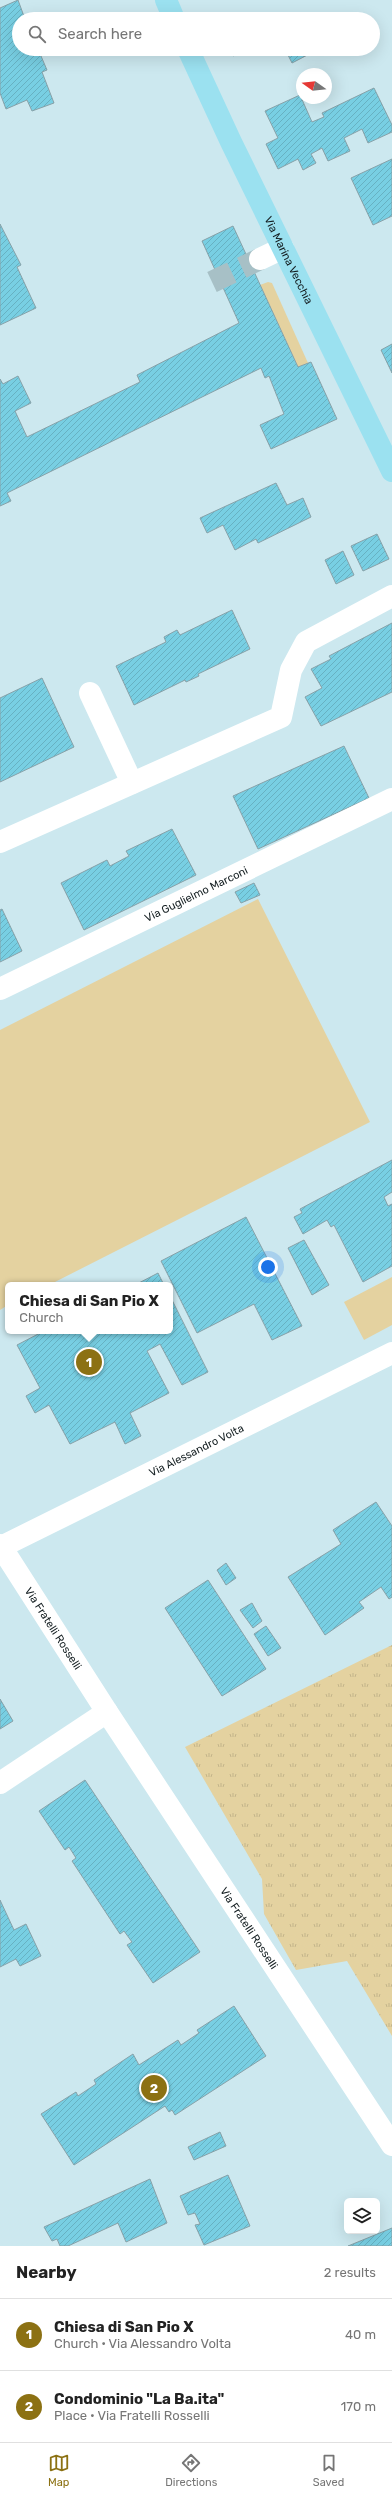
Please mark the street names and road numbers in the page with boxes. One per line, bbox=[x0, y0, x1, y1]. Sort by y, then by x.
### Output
street label: Via Marina Vecchia bbox=[261, 214, 315, 306]
street label: Via Guglielmo Marconi bbox=[143, 864, 250, 925]
street label: Via Alessandro Volta bbox=[147, 1422, 246, 1479]
street label: Via Fratelli Rosselli bbox=[22, 1585, 84, 1672]
street label: Via Fratelli Rosselli bbox=[217, 1885, 280, 1972]

